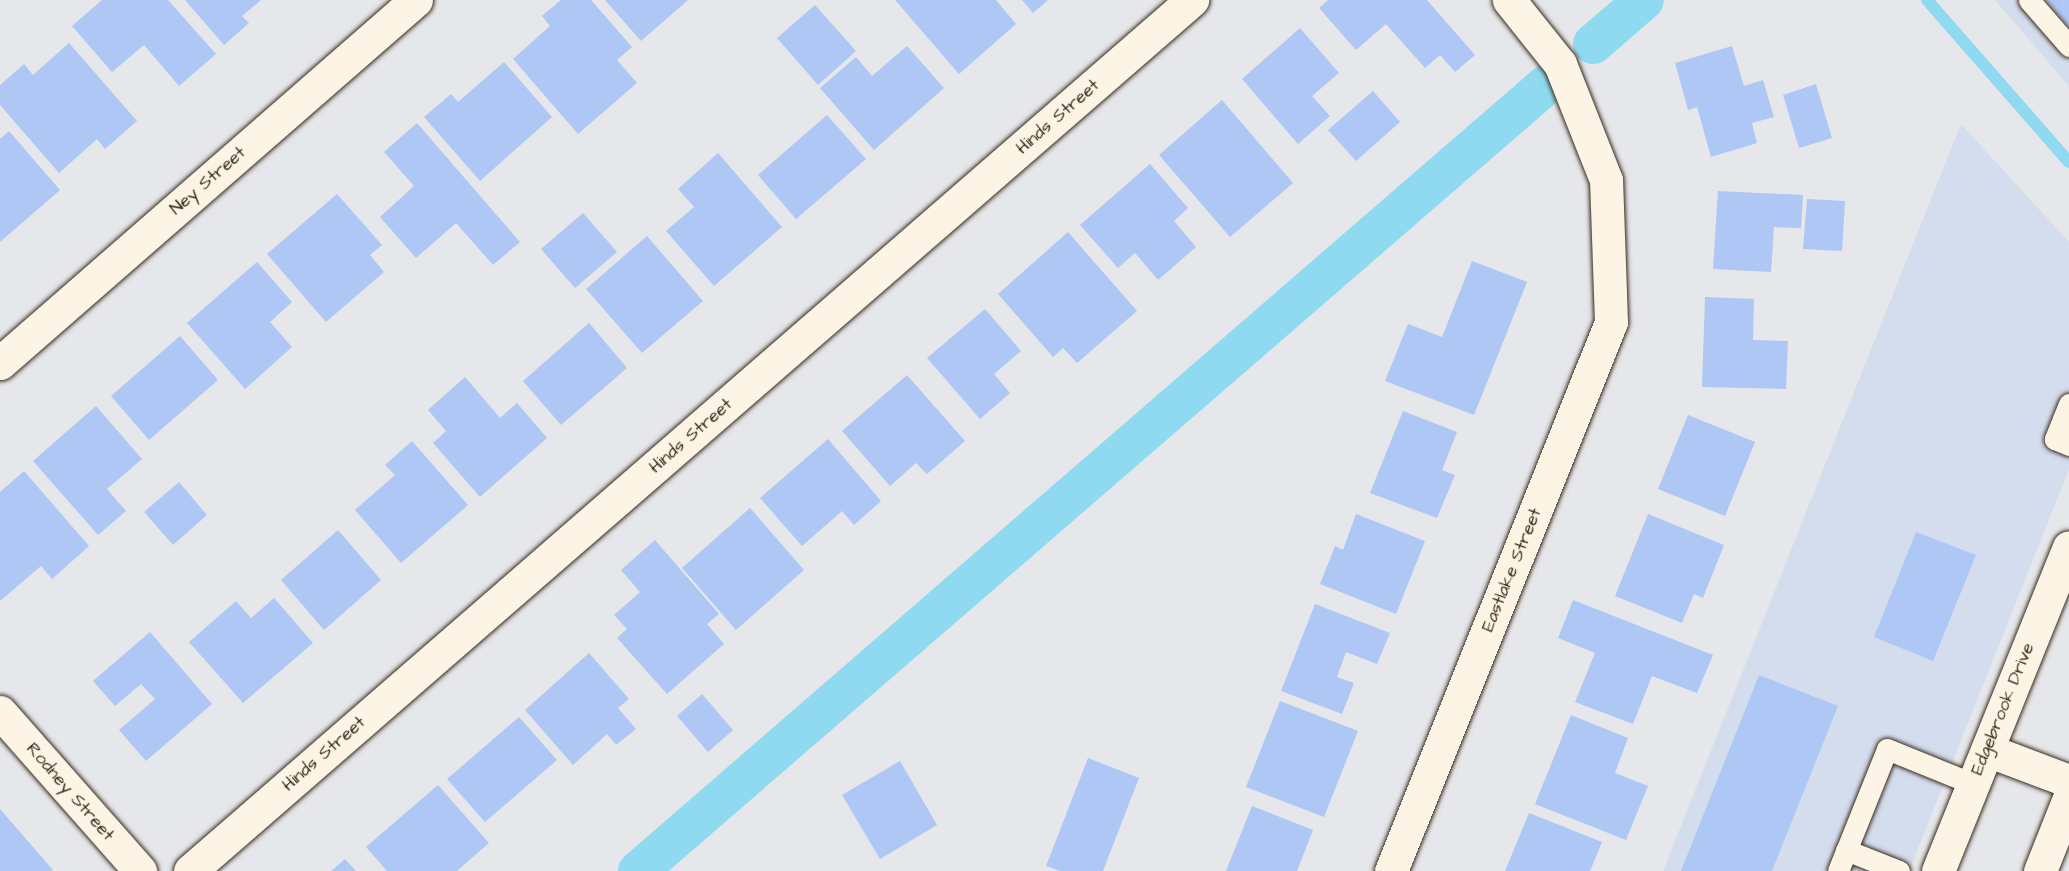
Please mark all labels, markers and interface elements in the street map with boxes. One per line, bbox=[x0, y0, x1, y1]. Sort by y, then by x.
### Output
street label: Hinds Street bbox=[1012, 75, 1104, 159]
street label: Ney Street bbox=[166, 142, 250, 220]
street label: Hinds Street bbox=[645, 394, 737, 478]
street label: Eastlake Street bbox=[1477, 505, 1547, 635]
street label: Edgebrook Drive bbox=[1967, 640, 2039, 778]
street label: Hinds Street bbox=[278, 712, 370, 796]
street label: Rodney Street bbox=[21, 738, 119, 846]

